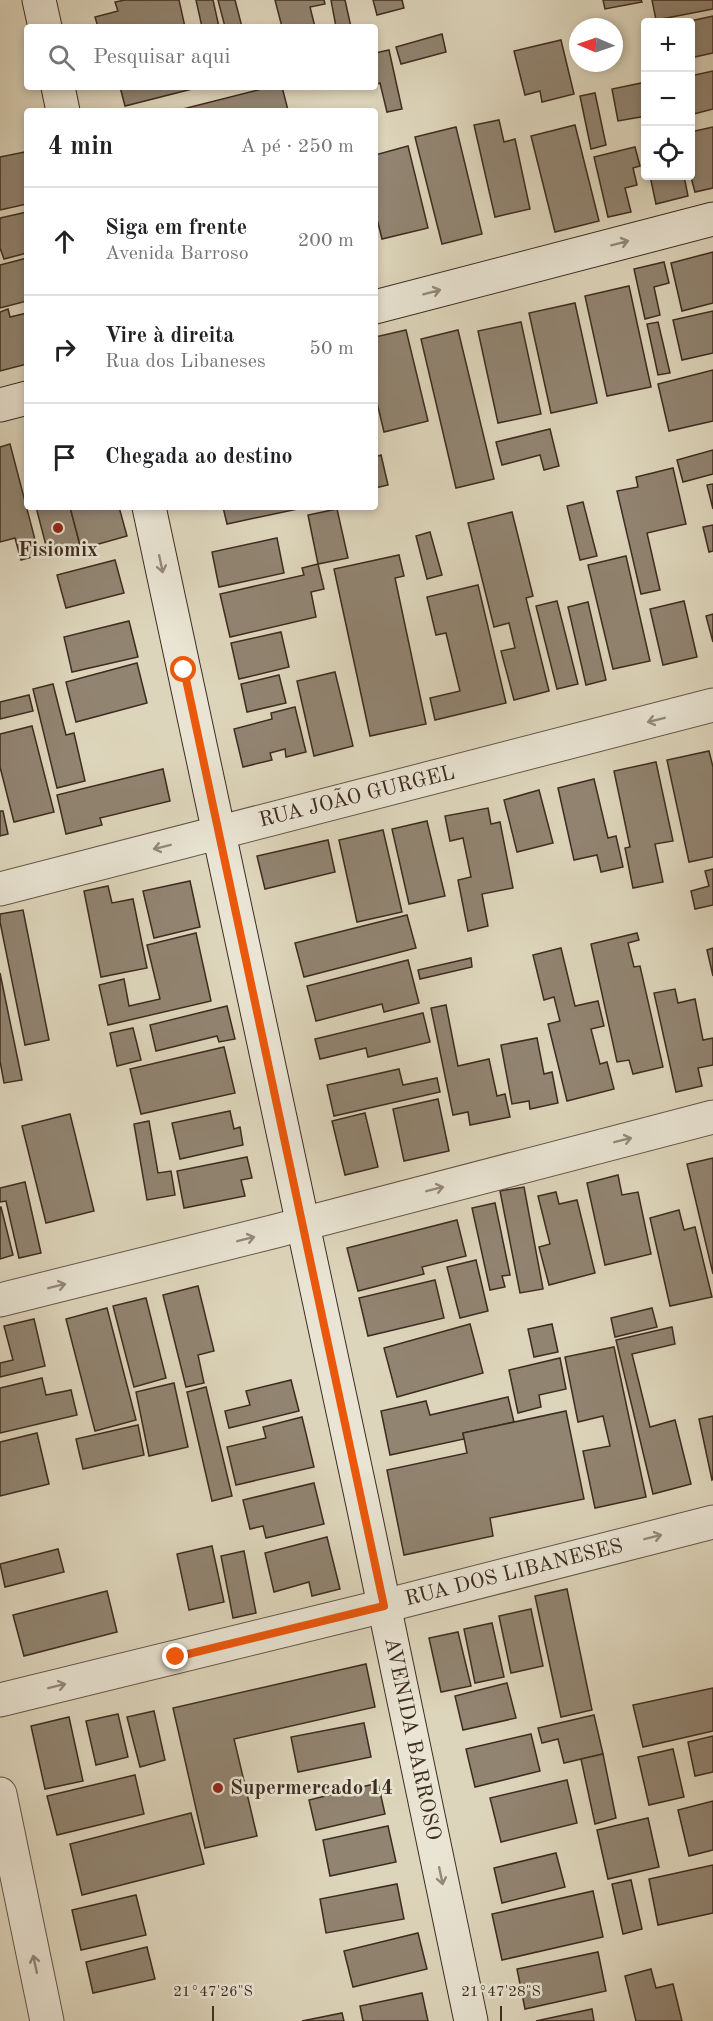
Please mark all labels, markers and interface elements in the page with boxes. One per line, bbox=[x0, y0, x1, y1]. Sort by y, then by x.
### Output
north arrow bbox=[569, 18, 623, 72]
map controls bbox=[641, 18, 695, 180]
button: + bbox=[641, 18, 695, 72]
search box bbox=[24, 24, 378, 90]
icon: search bbox=[45, 41, 78, 74]
text: Pesquisar aqui bbox=[93, 46, 230, 68]
button: − bbox=[641, 72, 695, 126]
button: locate bbox=[641, 126, 695, 180]
text: 4 min bbox=[48, 134, 113, 160]
text: A pé · 250 m bbox=[240, 137, 354, 157]
text: Siga em frente bbox=[105, 217, 247, 239]
icon: ahead bbox=[48, 225, 81, 258]
text: 200 m bbox=[298, 231, 354, 251]
one-way arrow bbox=[610, 237, 629, 248]
text: Avenida Barroso bbox=[105, 244, 249, 264]
one-way arrow bbox=[422, 286, 441, 298]
text: Vire à direita bbox=[105, 325, 235, 347]
icon: right bbox=[48, 333, 81, 366]
text: 50 m bbox=[309, 339, 354, 359]
text: Rua dos Libaneses bbox=[105, 352, 266, 372]
icon: arrive bbox=[48, 441, 81, 474]
text: Chegada ao destino bbox=[105, 446, 293, 468]
marker: Fisiomix bbox=[51, 521, 65, 535]
place label: Fisiomix bbox=[18, 540, 98, 561]
one-way arrow bbox=[156, 554, 167, 573]
route start bbox=[170, 656, 196, 682]
one-way arrow bbox=[647, 715, 666, 726]
street label: RUA JOÃO GURGEL bbox=[256, 759, 457, 832]
one-way arrow bbox=[153, 842, 172, 854]
one-way arrow bbox=[614, 1134, 633, 1146]
one-way arrow bbox=[425, 1183, 444, 1194]
one-way arrow bbox=[236, 1232, 255, 1244]
one-way arrow bbox=[47, 1279, 66, 1291]
one-way arrow bbox=[644, 1531, 663, 1542]
street label: RUA DOS LIBANESES bbox=[403, 1536, 625, 1610]
street label: AVENIDA BARROSO bbox=[380, 1636, 444, 1842]
route end bbox=[162, 1643, 188, 1669]
one-way arrow bbox=[47, 1680, 66, 1692]
place label: Supermercado 14 bbox=[230, 1778, 393, 1799]
marker: Supermercado 14 bbox=[211, 1781, 225, 1795]
one-way arrow bbox=[435, 1866, 447, 1885]
one-way arrow bbox=[29, 1954, 41, 1973]
text: 21°47'26"S bbox=[173, 1985, 253, 2000]
text: 21°47'28"S bbox=[461, 1985, 541, 2000]

